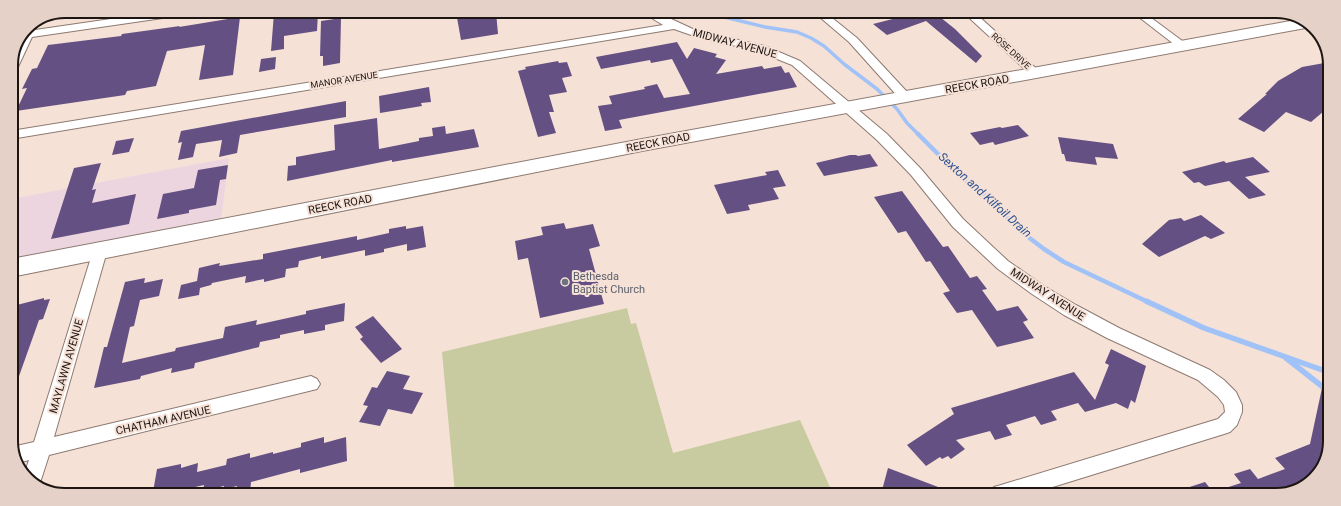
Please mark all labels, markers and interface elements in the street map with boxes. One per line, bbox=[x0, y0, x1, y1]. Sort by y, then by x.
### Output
street label: MIDWAY AVENUE bbox=[691, 26, 778, 61]
street label: ROSE DRIVE bbox=[989, 31, 1033, 71]
street label: MANOR AVENUE bbox=[310, 70, 378, 90]
street label: REECK ROAD bbox=[944, 72, 1010, 97]
street label: REECK ROAD bbox=[625, 130, 691, 155]
water label: Sexton and Kilfoil Drain bbox=[936, 150, 1034, 240]
street label: REECK ROAD bbox=[307, 192, 373, 217]
street label: MIDWAY AVENUE bbox=[1008, 265, 1088, 323]
place label: Bethesda Baptist Church bbox=[573, 270, 645, 296]
marker: Bethesda Baptist Church bbox=[560, 277, 570, 287]
street label: MAYLAWN AVENUE bbox=[47, 318, 86, 415]
street label: CHATHAM AVENUE bbox=[114, 403, 212, 438]

